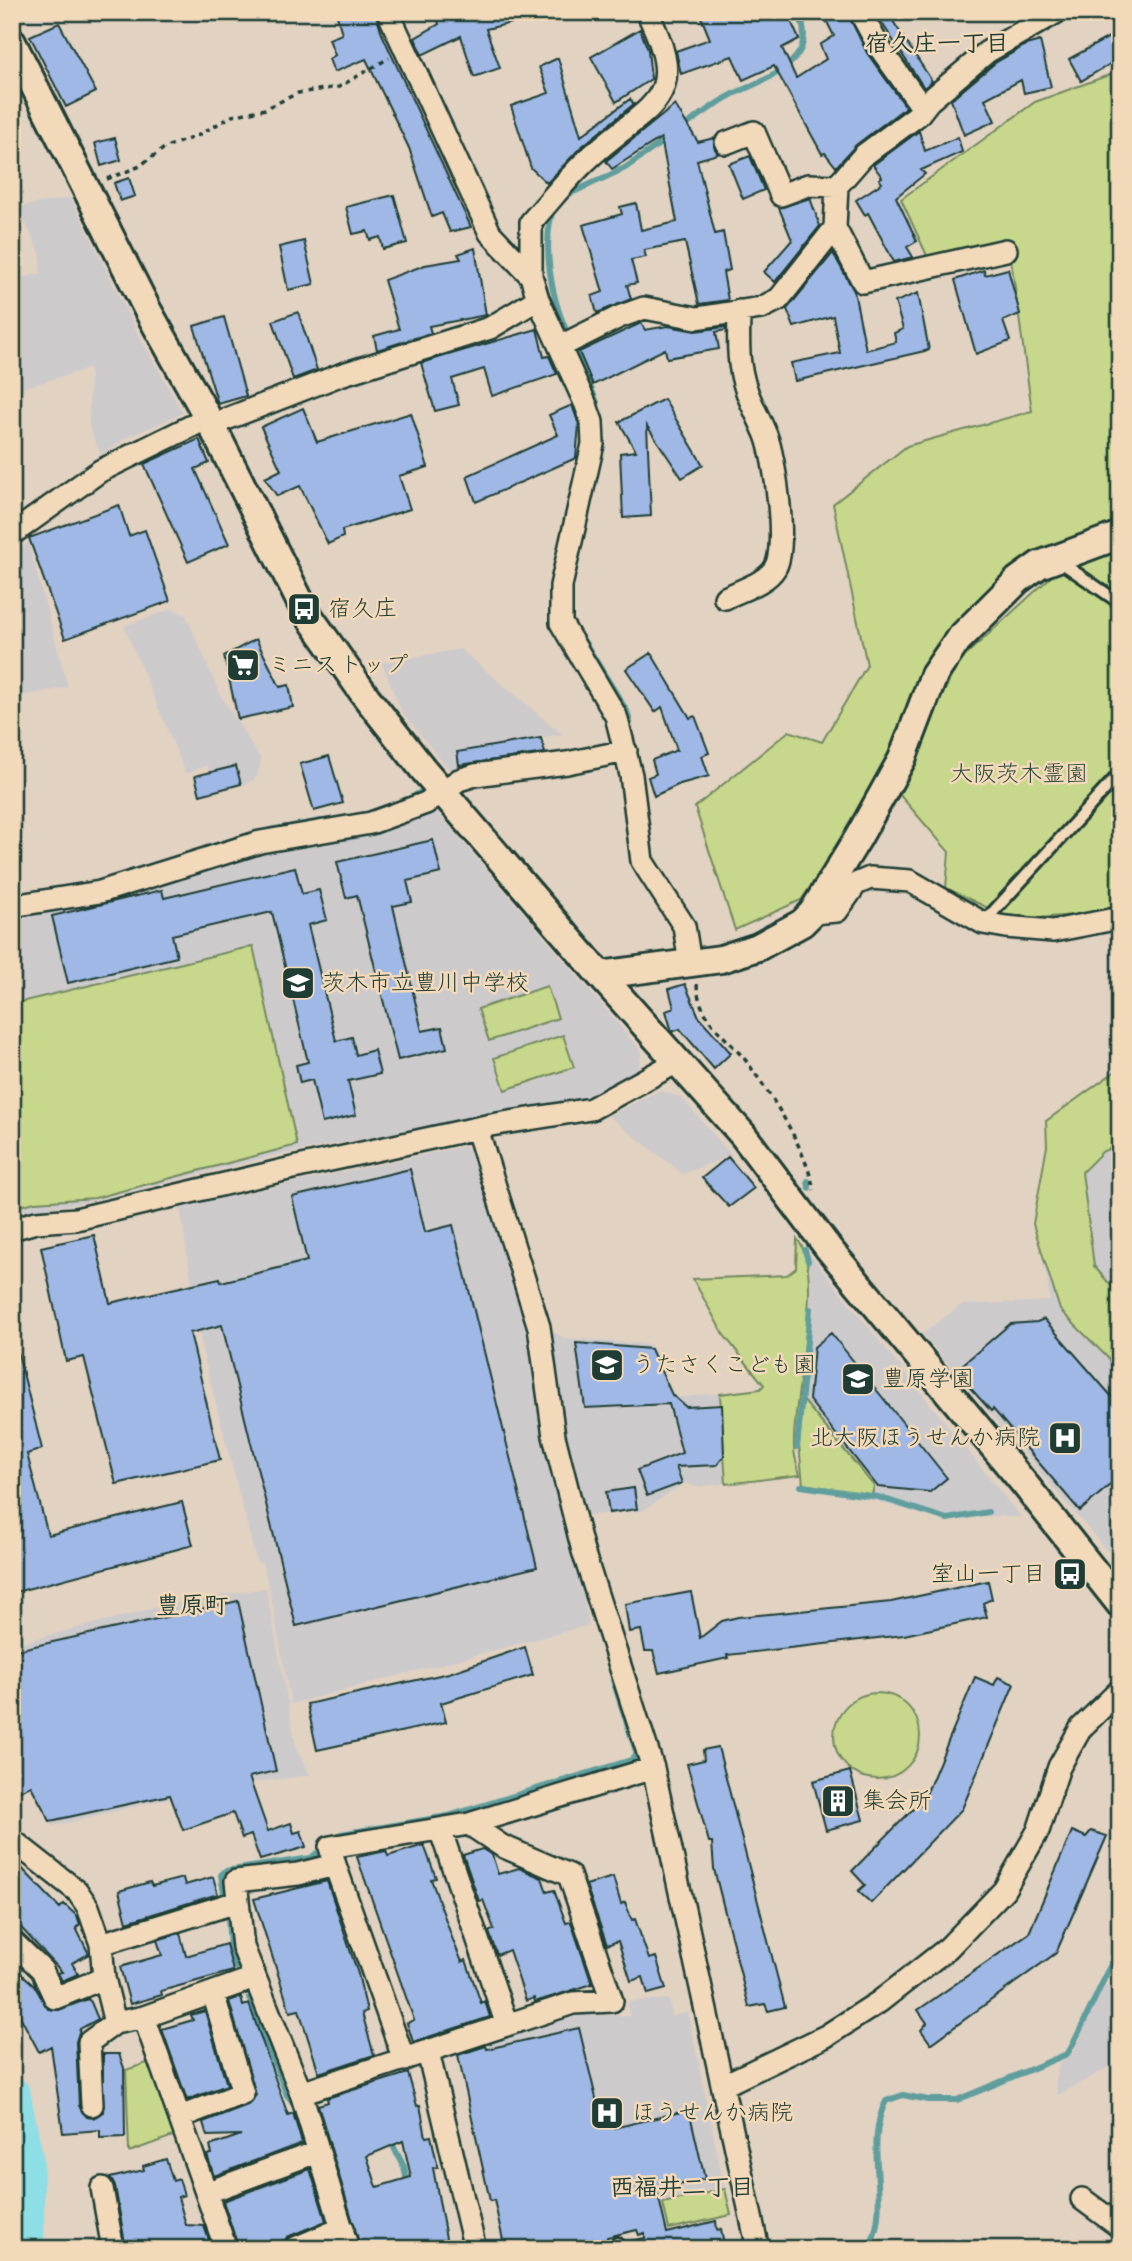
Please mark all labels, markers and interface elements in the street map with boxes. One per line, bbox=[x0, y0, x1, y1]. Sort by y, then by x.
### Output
district label: 宿久庄一丁目 bbox=[865, 29, 1009, 58]
bus stop icon: 宿久庄 bbox=[285, 590, 323, 628]
place label: 宿久庄 bbox=[328, 595, 397, 623]
supermarket icon: ミニストップ bbox=[224, 646, 262, 684]
place label: ミニストップ bbox=[268, 651, 408, 679]
park label: 大阪茨木霊園 bbox=[950, 760, 1088, 788]
school or university icon: 茨木市立豊川中学校 bbox=[279, 964, 317, 1002]
place label: 茨木市立豊川中学校 bbox=[322, 969, 529, 997]
school or university icon: うたさくこども園 bbox=[588, 1346, 626, 1384]
place label: うたさくこども園 bbox=[632, 1351, 816, 1379]
school or university icon: 豊原学園 bbox=[839, 1360, 877, 1398]
place label: 豊原学園 bbox=[882, 1365, 974, 1393]
hospital icon: 北大阪ほうせんか病院 bbox=[1046, 1419, 1084, 1457]
place label: 北大阪ほうせんか病院 bbox=[810, 1424, 1040, 1452]
bus stop icon: 室山一丁目 bbox=[1051, 1555, 1089, 1593]
place label: 室山一丁目 bbox=[931, 1560, 1046, 1588]
district label: 豊原町 bbox=[156, 1591, 228, 1620]
building icon: 集会所 bbox=[819, 1782, 857, 1820]
place label: 集会所 bbox=[862, 1787, 931, 1815]
hospital icon: ほうせんか病院 bbox=[588, 2094, 626, 2132]
place label: ほうせんか病院 bbox=[632, 2099, 793, 2127]
district label: 西福井二丁目 bbox=[610, 2173, 754, 2202]

